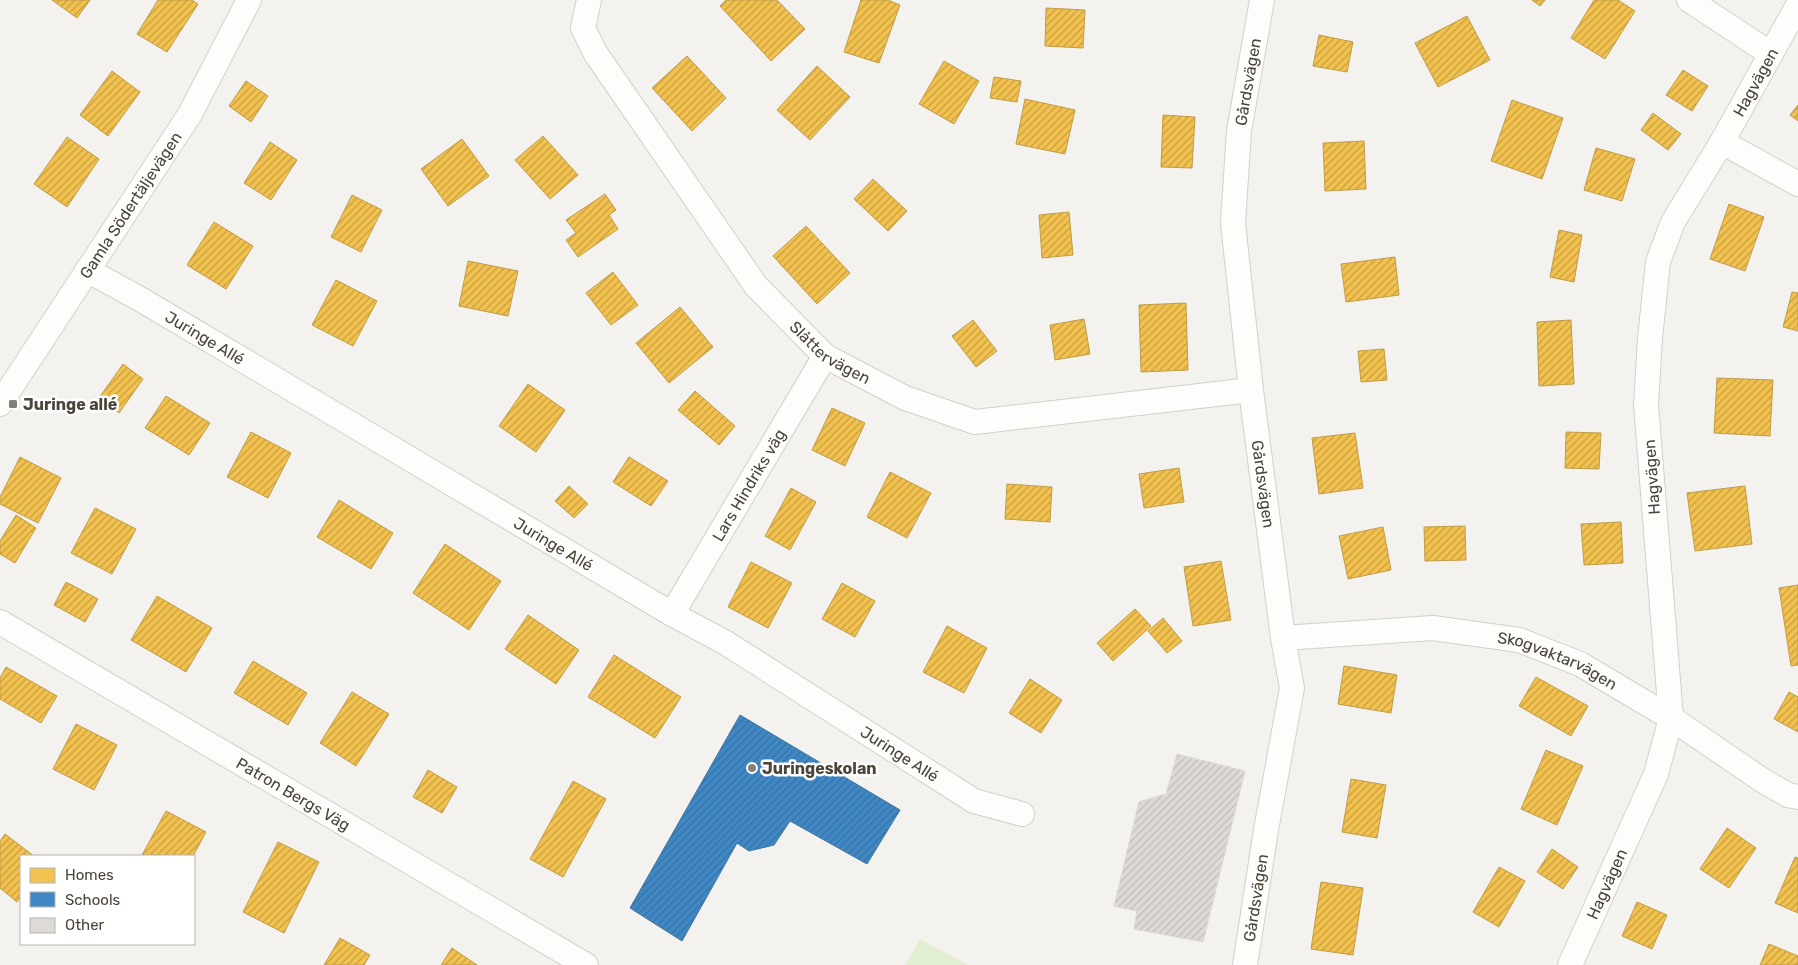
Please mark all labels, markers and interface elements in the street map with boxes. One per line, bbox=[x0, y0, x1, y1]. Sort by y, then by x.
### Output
street label: Gårdsvägen bbox=[1231, 36, 1265, 127]
street label: Hagvägen bbox=[1729, 45, 1782, 120]
street label: Gamla Södertäljevägen bbox=[75, 128, 185, 282]
street label: Juringe Allé bbox=[162, 307, 248, 368]
street label: Slåttervägen bbox=[786, 317, 874, 388]
place label: Juringe allé bbox=[23, 395, 117, 414]
marker: Juringe allé bbox=[7, 398, 19, 410]
street label: Lars Hindriks väg bbox=[708, 425, 789, 545]
street label: Gårdsvägen bbox=[1247, 439, 1279, 529]
street label: Hagvägen bbox=[1640, 439, 1664, 515]
street label: Juringe Allé bbox=[510, 513, 597, 575]
street label: Skogvaktarvägen bbox=[1496, 628, 1621, 694]
street label: Juringe Allé bbox=[857, 722, 942, 786]
street label: Patron Bergs Väg bbox=[233, 753, 354, 834]
place label: Juringeskolan bbox=[762, 759, 877, 778]
marker: Juringeskolan bbox=[746, 762, 758, 774]
street label: Hagvägen bbox=[1582, 846, 1631, 922]
street label: Gårdsvägen bbox=[1239, 853, 1272, 943]
legend bbox=[20, 855, 195, 945]
text: Homes bbox=[65, 866, 114, 884]
text: Schools bbox=[65, 891, 121, 909]
text: Other bbox=[65, 916, 105, 934]

